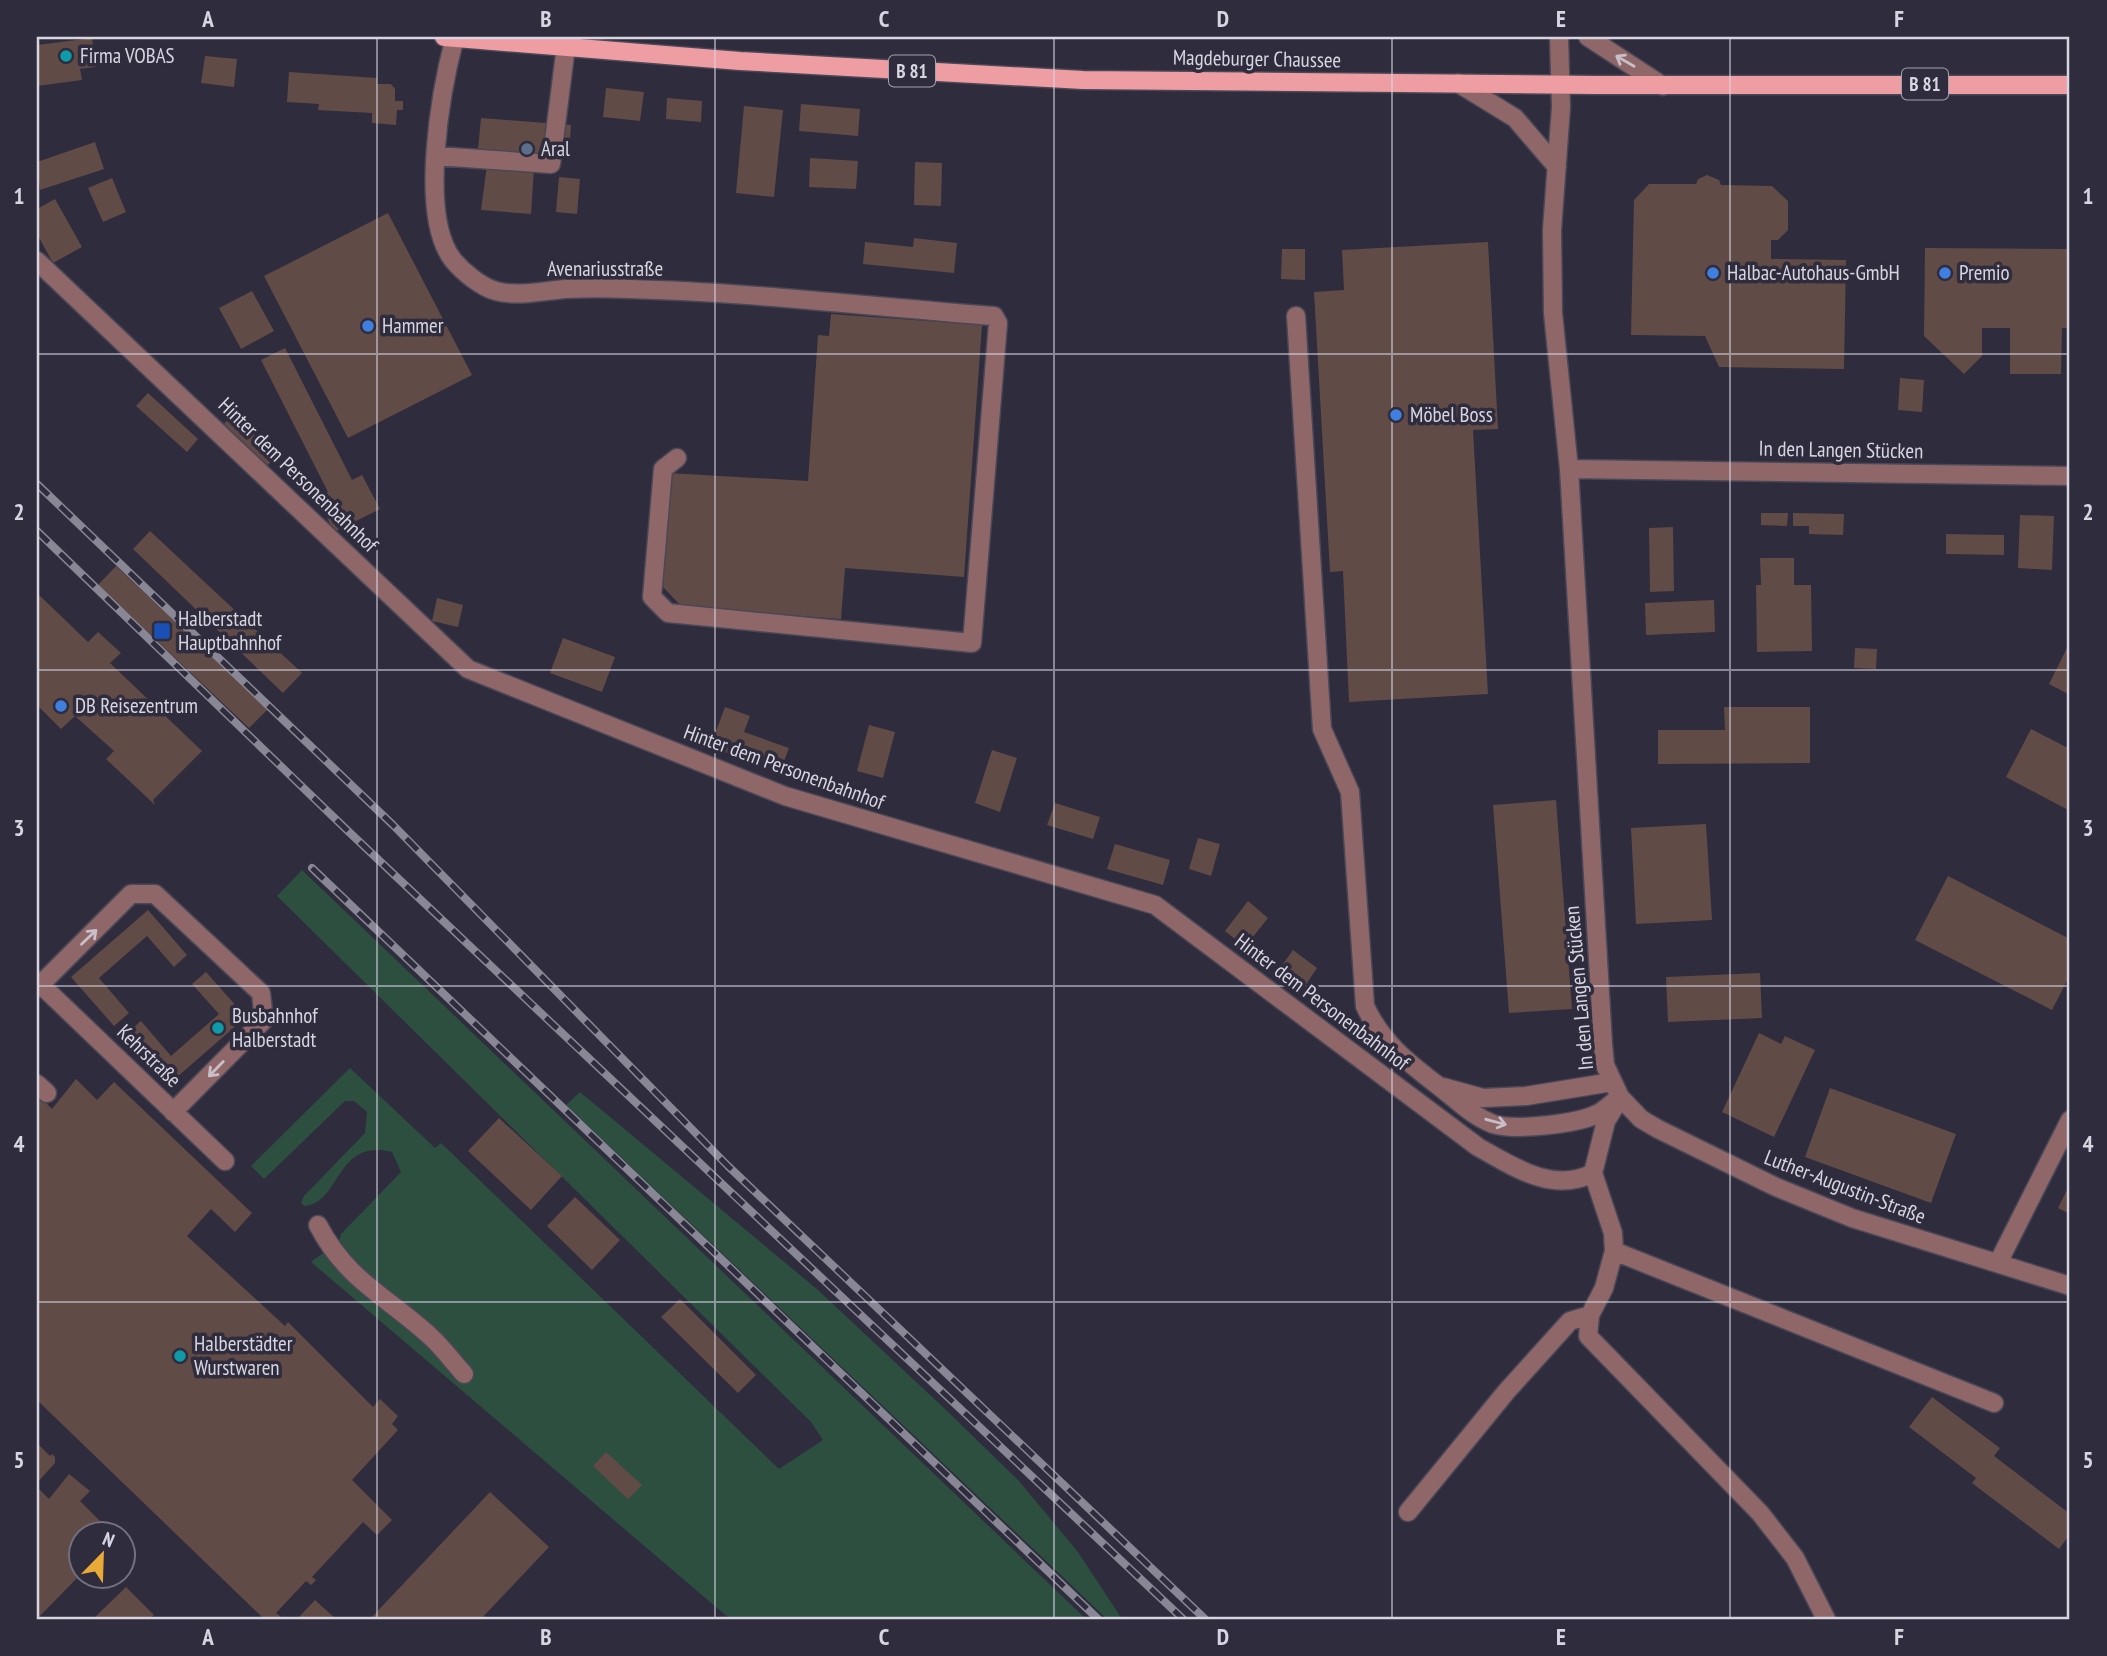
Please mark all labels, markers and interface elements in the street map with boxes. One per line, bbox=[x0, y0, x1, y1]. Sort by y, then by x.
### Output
text: A bbox=[201, 4, 214, 33]
text: B bbox=[540, 4, 552, 33]
text: C bbox=[879, 4, 890, 33]
text: D bbox=[1217, 4, 1229, 33]
text: E bbox=[1556, 4, 1566, 33]
text: F bbox=[1894, 4, 1904, 33]
place label: Firma VOBAS bbox=[80, 42, 175, 69]
street label: Magdeburger Chaussee bbox=[1173, 44, 1341, 73]
marker: Firma VOBAS bbox=[58, 48, 74, 64]
one-way arrow bbox=[1616, 54, 1636, 68]
road number: B 81 bbox=[889, 55, 935, 86]
road number: B 81 bbox=[1902, 68, 1948, 100]
place label: Aral bbox=[541, 135, 570, 162]
marker: Aral bbox=[519, 141, 535, 157]
text: 1 bbox=[14, 181, 25, 210]
text: 1 bbox=[2083, 181, 2094, 210]
street label: Avenariusstraße bbox=[547, 255, 663, 282]
place label: Halbac-Autohaus-GmbH bbox=[1727, 259, 1900, 286]
place label: Premio bbox=[1959, 259, 2010, 286]
marker: Halbac-Autohaus-GmbH bbox=[1705, 265, 1721, 281]
marker: Premio bbox=[1937, 265, 1953, 281]
place label: Hammer bbox=[382, 312, 444, 339]
marker: Hammer bbox=[360, 318, 376, 334]
street label: Hinter dem Personenbahnhof bbox=[213, 391, 384, 558]
place label: Möbel Boss bbox=[1410, 401, 1493, 428]
marker: Möbel Boss bbox=[1388, 407, 1404, 423]
street label: In den Langen Stücken bbox=[1758, 435, 1924, 464]
text: 2 bbox=[14, 497, 25, 526]
text: 2 bbox=[2083, 497, 2094, 526]
place label: Halberstadt Hauptbahnhof bbox=[178, 605, 282, 656]
marker: Halberstadt Hauptbahnhof bbox=[152, 621, 172, 641]
place label: DB Reisezentrum bbox=[75, 692, 198, 719]
marker: DB Reisezentrum bbox=[53, 698, 69, 714]
street label: Hinter dem Personenbahnhof bbox=[680, 718, 889, 816]
text: 3 bbox=[14, 813, 25, 842]
text: 3 bbox=[2083, 813, 2094, 842]
street label: In den Langen Stücken bbox=[1558, 905, 1599, 1071]
street label: Hinter dem Personenbahnhof bbox=[1230, 927, 1415, 1076]
one-way arrow bbox=[80, 929, 98, 945]
place label: Busbahnhof Halberstadt bbox=[232, 1002, 318, 1053]
street label: Kehrstraße bbox=[111, 1018, 187, 1093]
marker: Busbahnhof Halberstadt bbox=[210, 1020, 226, 1036]
one-way arrow bbox=[207, 1061, 224, 1078]
one-way arrow bbox=[1484, 1116, 1507, 1129]
text: 4 bbox=[14, 1129, 25, 1158]
text: 4 bbox=[2083, 1129, 2094, 1158]
street label: Luther-Augustin-Straße bbox=[1761, 1143, 1930, 1230]
place label: Halberstädter Wurstwaren bbox=[194, 1330, 293, 1381]
marker: Halberstädter Wurstwaren bbox=[172, 1348, 188, 1364]
text: 5 bbox=[14, 1445, 25, 1474]
text: 5 bbox=[2083, 1445, 2094, 1474]
north arrow bbox=[66, 1520, 136, 1590]
text: N bbox=[99, 1526, 118, 1552]
text: A bbox=[201, 1622, 214, 1651]
text: B bbox=[540, 1622, 552, 1651]
text: C bbox=[879, 1622, 890, 1651]
text: D bbox=[1217, 1622, 1229, 1651]
text: E bbox=[1556, 1622, 1566, 1651]
text: F bbox=[1894, 1622, 1904, 1651]

